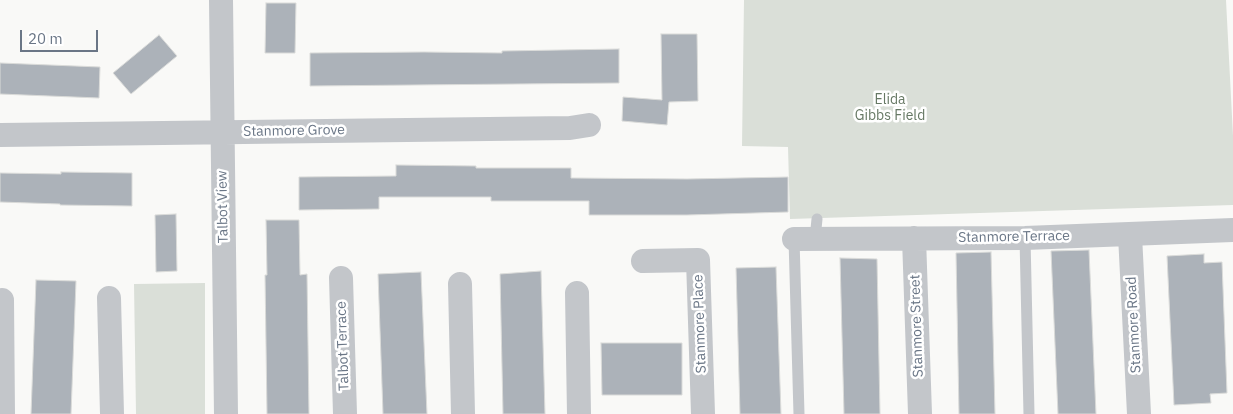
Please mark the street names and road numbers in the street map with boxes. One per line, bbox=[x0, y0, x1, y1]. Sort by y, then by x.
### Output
street label: Stanmore Grove bbox=[243, 122, 345, 140]
street label: Talbot View bbox=[214, 170, 232, 244]
street label: Stanmore Terrace bbox=[958, 228, 1070, 246]
street label: Stanmore Place bbox=[690, 274, 710, 374]
street label: Stanmore Street bbox=[907, 274, 927, 378]
street label: Stanmore Road bbox=[1123, 276, 1145, 374]
street label: Talbot Terrace bbox=[333, 301, 353, 391]

